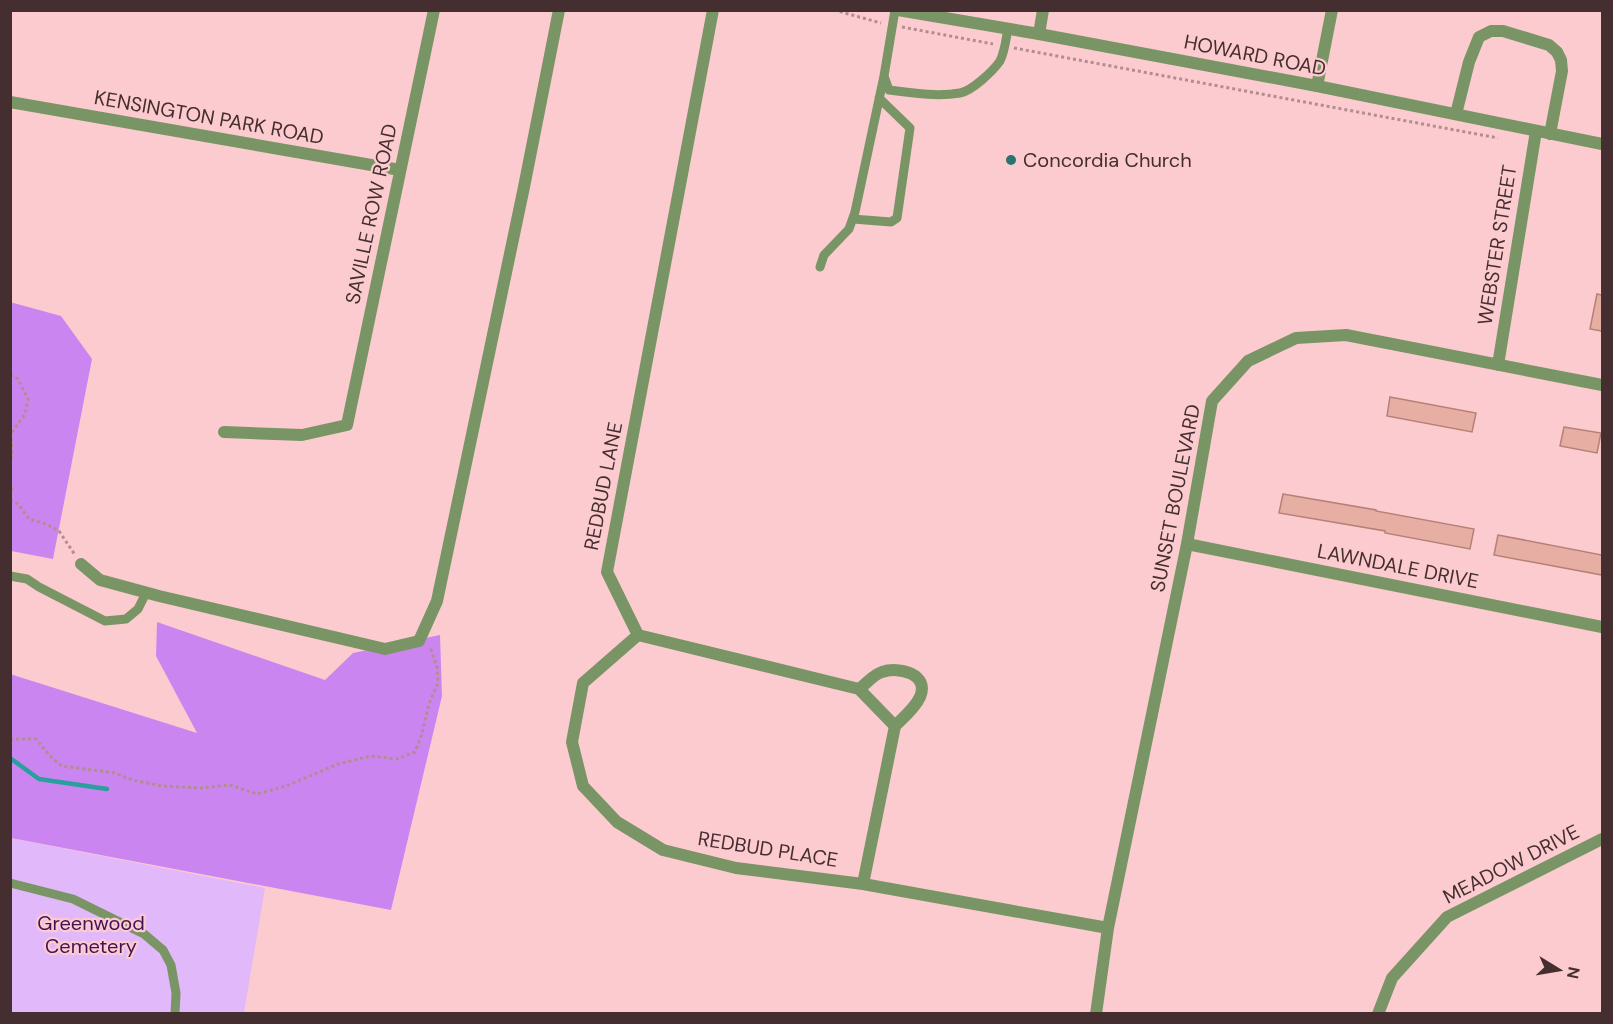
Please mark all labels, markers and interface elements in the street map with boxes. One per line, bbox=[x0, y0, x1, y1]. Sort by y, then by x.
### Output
street label: HOWARD ROAD bbox=[1182, 28, 1328, 82]
street label: KENSINGTON PARK ROAD bbox=[92, 84, 326, 150]
street label: SAVILLE ROW ROAD bbox=[339, 121, 403, 307]
place label: Concordia Church bbox=[1023, 147, 1192, 173]
marker: Concordia Church bbox=[1004, 153, 1018, 167]
street label: WEBSTER STREET bbox=[1471, 163, 1523, 327]
street label: SUNSET BOULEVARD bbox=[1144, 402, 1206, 594]
street label: REDBUD LANE bbox=[578, 420, 628, 552]
street label: LAWNDALE DRIVE bbox=[1315, 538, 1481, 594]
street label: MEADOW DRIVE bbox=[1438, 818, 1584, 910]
street label: REDBUD PLACE bbox=[696, 825, 840, 873]
park label: Greenwood Cemetery bbox=[37, 910, 145, 959]
north arrow bbox=[1529, 940, 1589, 1000]
text: N bbox=[1562, 965, 1585, 980]

